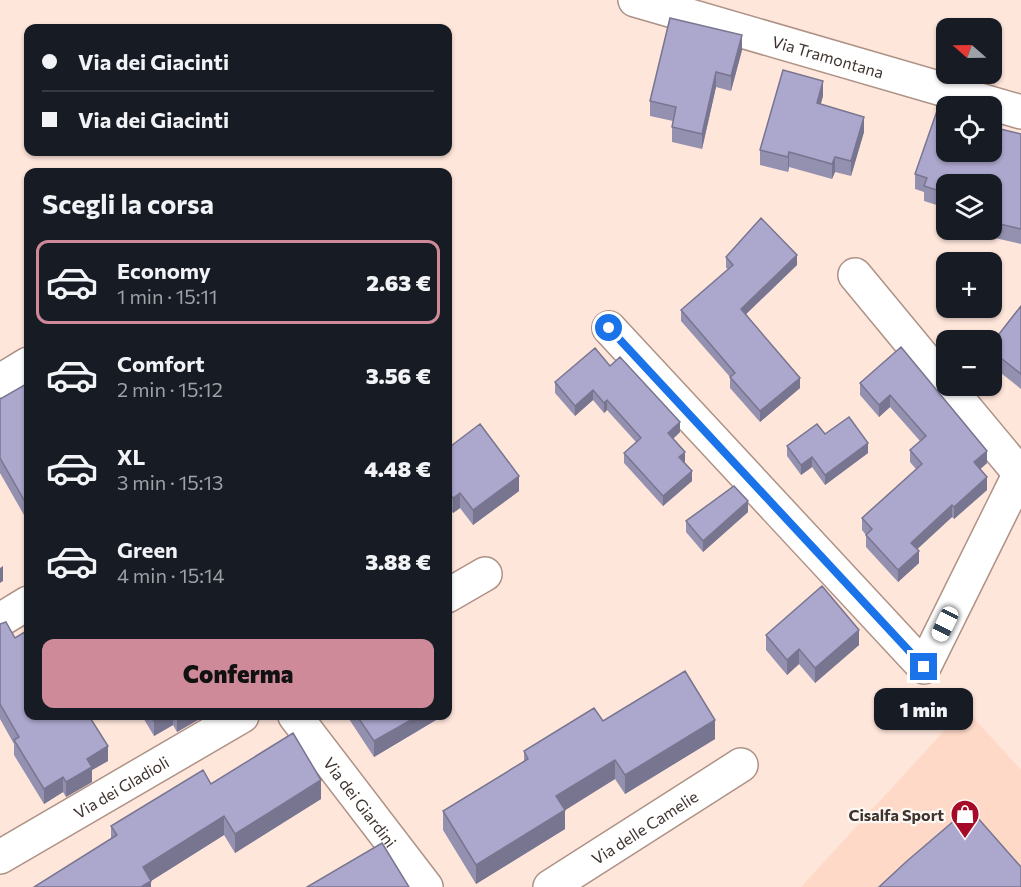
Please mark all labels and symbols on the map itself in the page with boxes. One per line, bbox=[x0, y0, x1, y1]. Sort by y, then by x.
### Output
north arrow bbox=[936, 18, 1002, 84]
street label: Via Tramontana bbox=[770, 31, 886, 81]
route start bbox=[595, 314, 622, 341]
car bbox=[929, 604, 961, 644]
route end bbox=[910, 653, 937, 680]
callout: 1 min bbox=[874, 688, 974, 730]
street label: Via dei Gladioli bbox=[70, 751, 172, 822]
street label: Via dei Giardini bbox=[320, 753, 401, 851]
street label: Via delle Camelie bbox=[588, 786, 701, 868]
shop icon: Cisalfa Sport bbox=[949, 798, 981, 840]
place label: Cisalfa Sport bbox=[848, 805, 944, 824]

